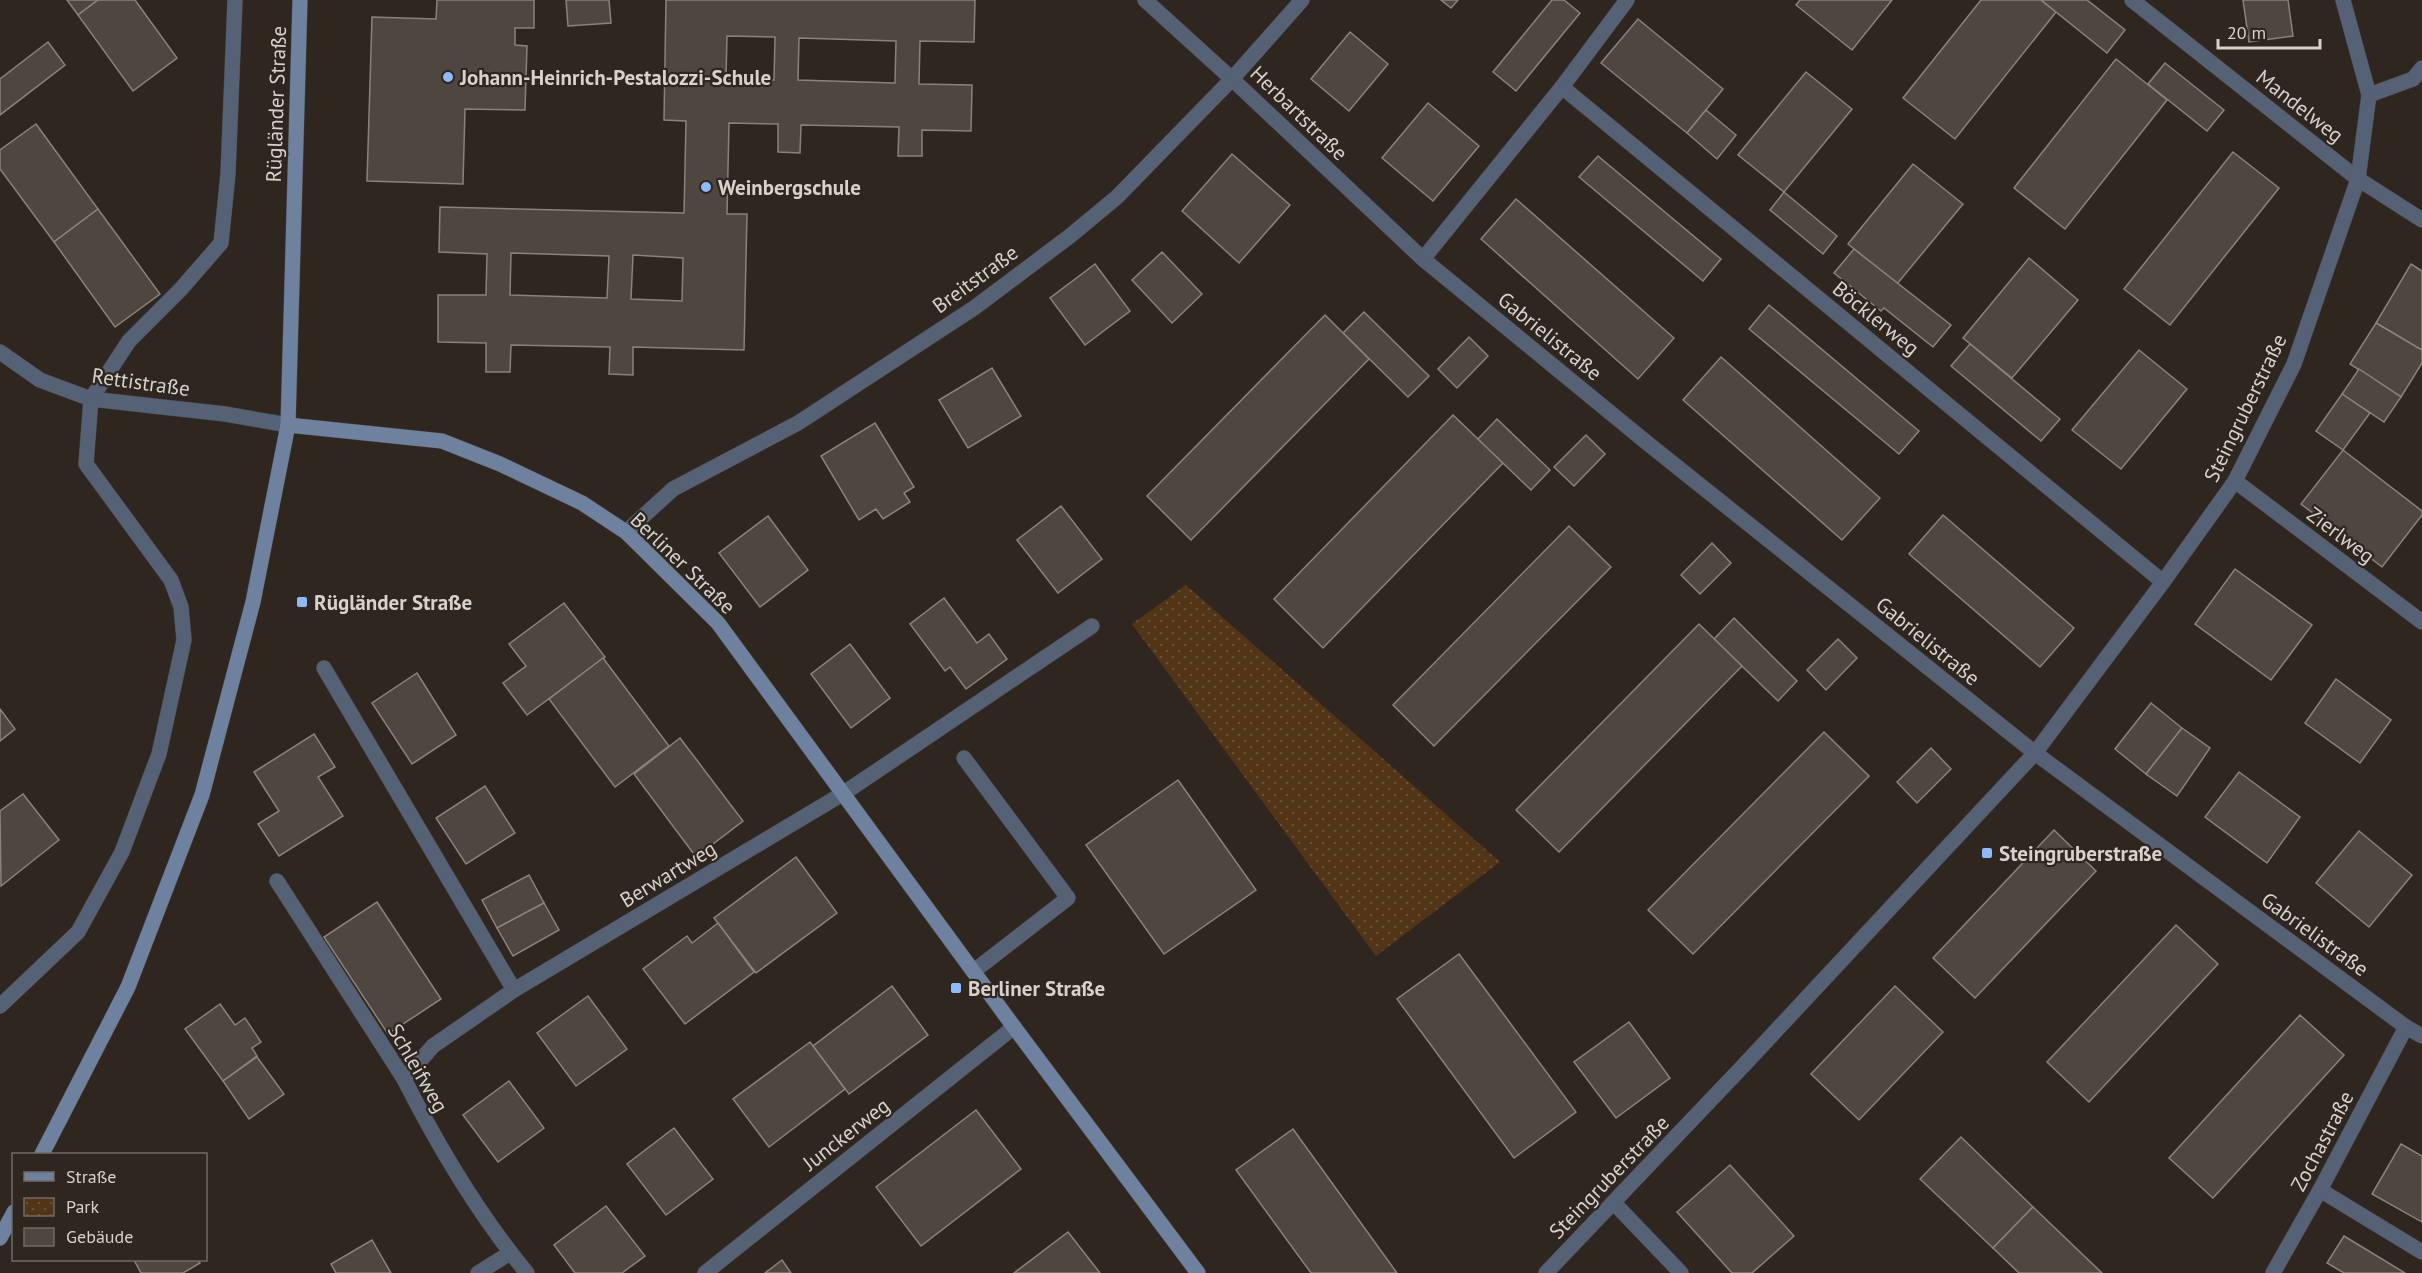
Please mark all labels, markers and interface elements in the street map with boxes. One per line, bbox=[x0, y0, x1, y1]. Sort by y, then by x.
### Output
scale bar bbox=[2218, 12, 2320, 50]
text: 20 m bbox=[2227, 21, 2266, 44]
street label: Rügländer Straße bbox=[260, 25, 292, 183]
street label: Herbartstraße bbox=[1245, 60, 1353, 166]
street label: Mandelweg bbox=[2251, 63, 2349, 149]
place label: Johann-Heinrich-Pestalozzi-Schule bbox=[459, 64, 771, 91]
marker: Johann-Heinrich-Pestalozzi-Schule bbox=[441, 70, 455, 84]
place label: Weinbergschule bbox=[718, 174, 861, 201]
marker: Weinbergschule bbox=[699, 180, 713, 194]
street label: Breitstraße bbox=[927, 239, 1023, 319]
street label: Böcklerweg bbox=[1827, 275, 1925, 361]
street label: Gabrielistraße bbox=[1492, 286, 1608, 386]
street label: Steingruberstraße bbox=[2198, 330, 2292, 486]
street label: Rettistraße bbox=[90, 362, 192, 402]
street label: Zierlweg bbox=[2302, 501, 2380, 569]
street label: Berliner Straße bbox=[625, 506, 741, 620]
place label: Rügländer Straße bbox=[314, 589, 472, 616]
street label: Gabrielistraße bbox=[1870, 591, 1986, 691]
marker: Rügländer Straße bbox=[295, 595, 309, 609]
street label: Berwartweg bbox=[615, 835, 721, 913]
place label: Steingruberstraße bbox=[1999, 840, 2162, 867]
marker: Steingruberstraße bbox=[1980, 846, 1994, 860]
street label: Gabrielistraße bbox=[2256, 886, 2374, 982]
place label: Berliner Straße bbox=[968, 975, 1105, 1002]
marker: Berliner Straße bbox=[949, 981, 963, 995]
street label: Schleifweg bbox=[382, 1019, 454, 1117]
street label: Zochastraße bbox=[2284, 1086, 2360, 1196]
street label: Junckerweg bbox=[796, 1092, 895, 1177]
street label: Steingruberstraße bbox=[1543, 1110, 1675, 1244]
legend bbox=[12, 1153, 207, 1261]
text: Straße bbox=[66, 1165, 117, 1188]
text: Park bbox=[66, 1195, 99, 1218]
text: Gebäude bbox=[66, 1225, 133, 1248]

